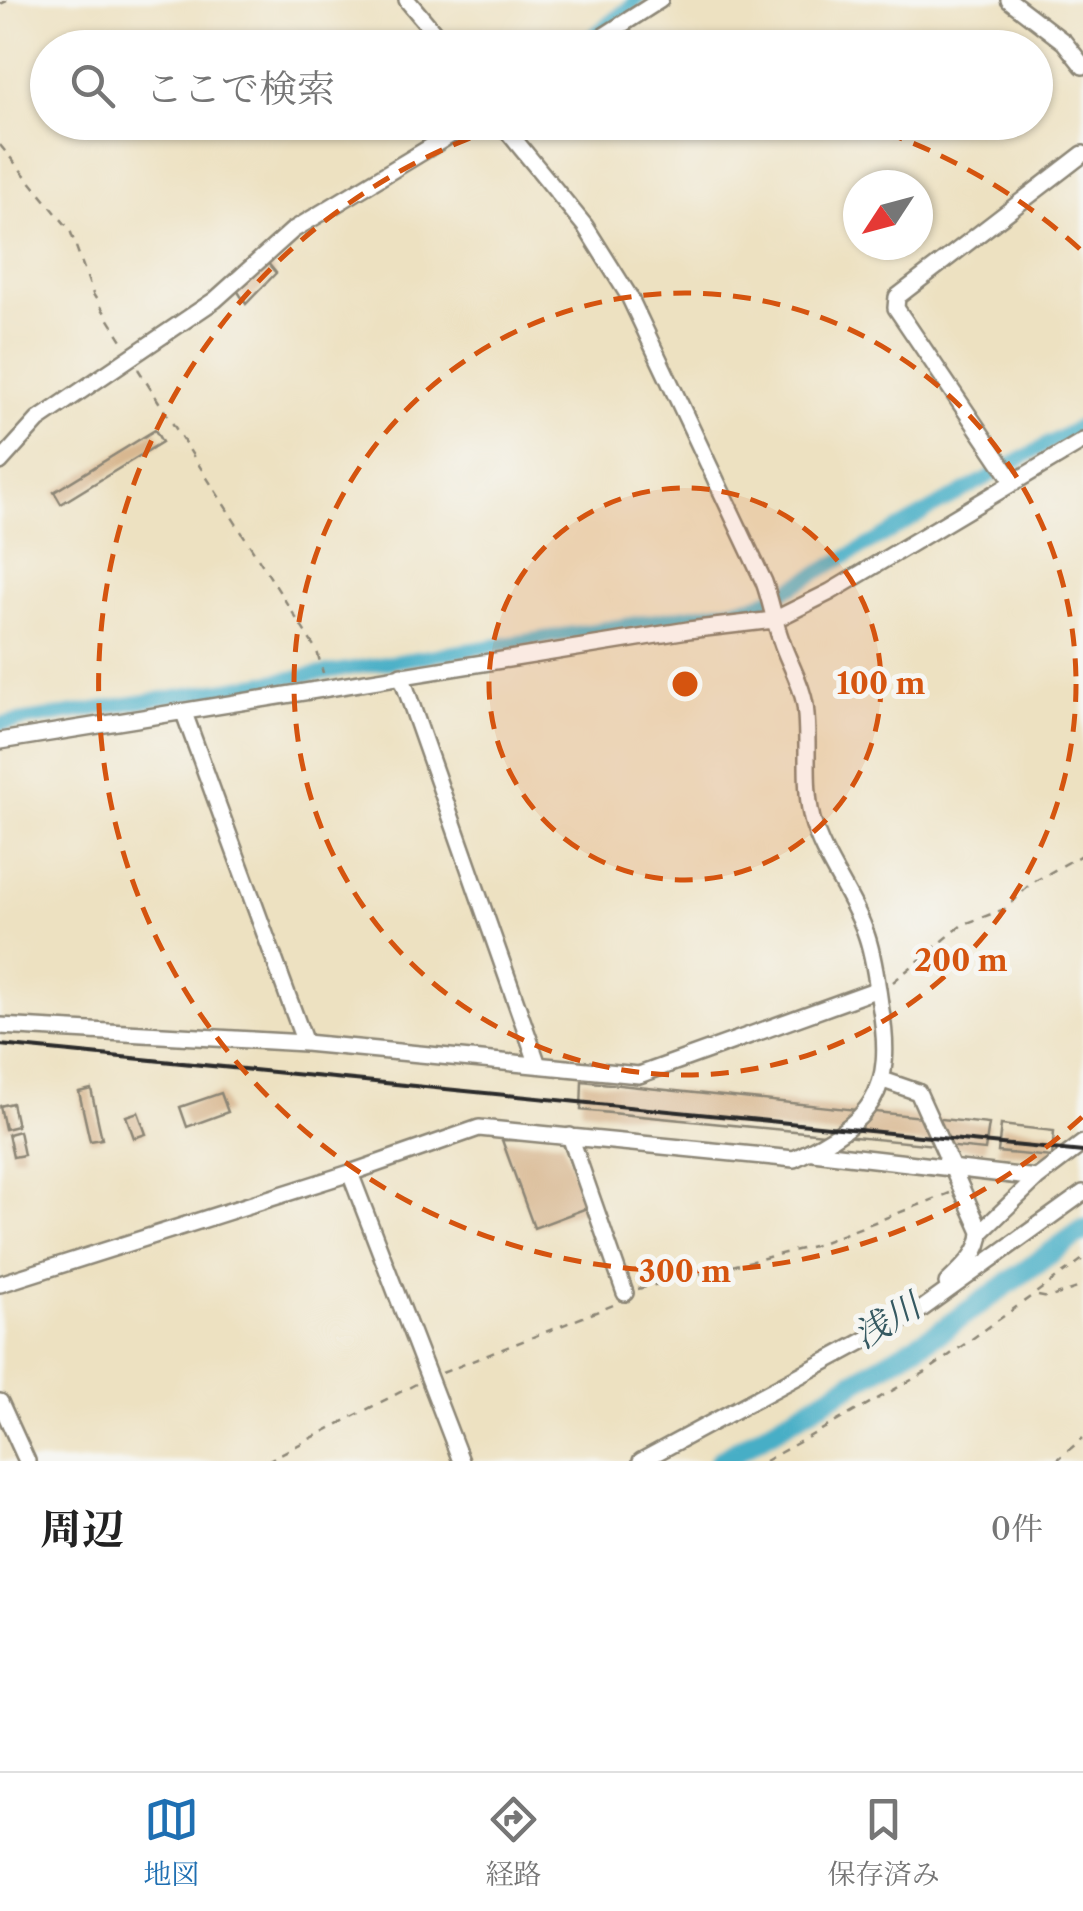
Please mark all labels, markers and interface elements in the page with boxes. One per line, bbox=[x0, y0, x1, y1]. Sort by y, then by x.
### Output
search box bbox=[30, 30, 1053, 140]
icon: search bbox=[65, 58, 120, 113]
text: ここで検索 bbox=[145, 65, 335, 112]
north arrow bbox=[843, 170, 933, 260]
text: 100 m bbox=[837, 665, 926, 702]
centre of rings bbox=[667, 666, 703, 702]
text: 200 m bbox=[914, 942, 1008, 979]
text: 300 m bbox=[639, 1253, 731, 1290]
water label: 浅川 bbox=[846, 1282, 931, 1357]
text: 周辺 bbox=[40, 1503, 124, 1555]
text: 0件 bbox=[991, 1509, 1043, 1548]
tab: 地図 bbox=[143, 1792, 199, 1892]
tab: 経路 bbox=[485, 1792, 542, 1892]
tab: 保存済み bbox=[828, 1792, 940, 1892]

